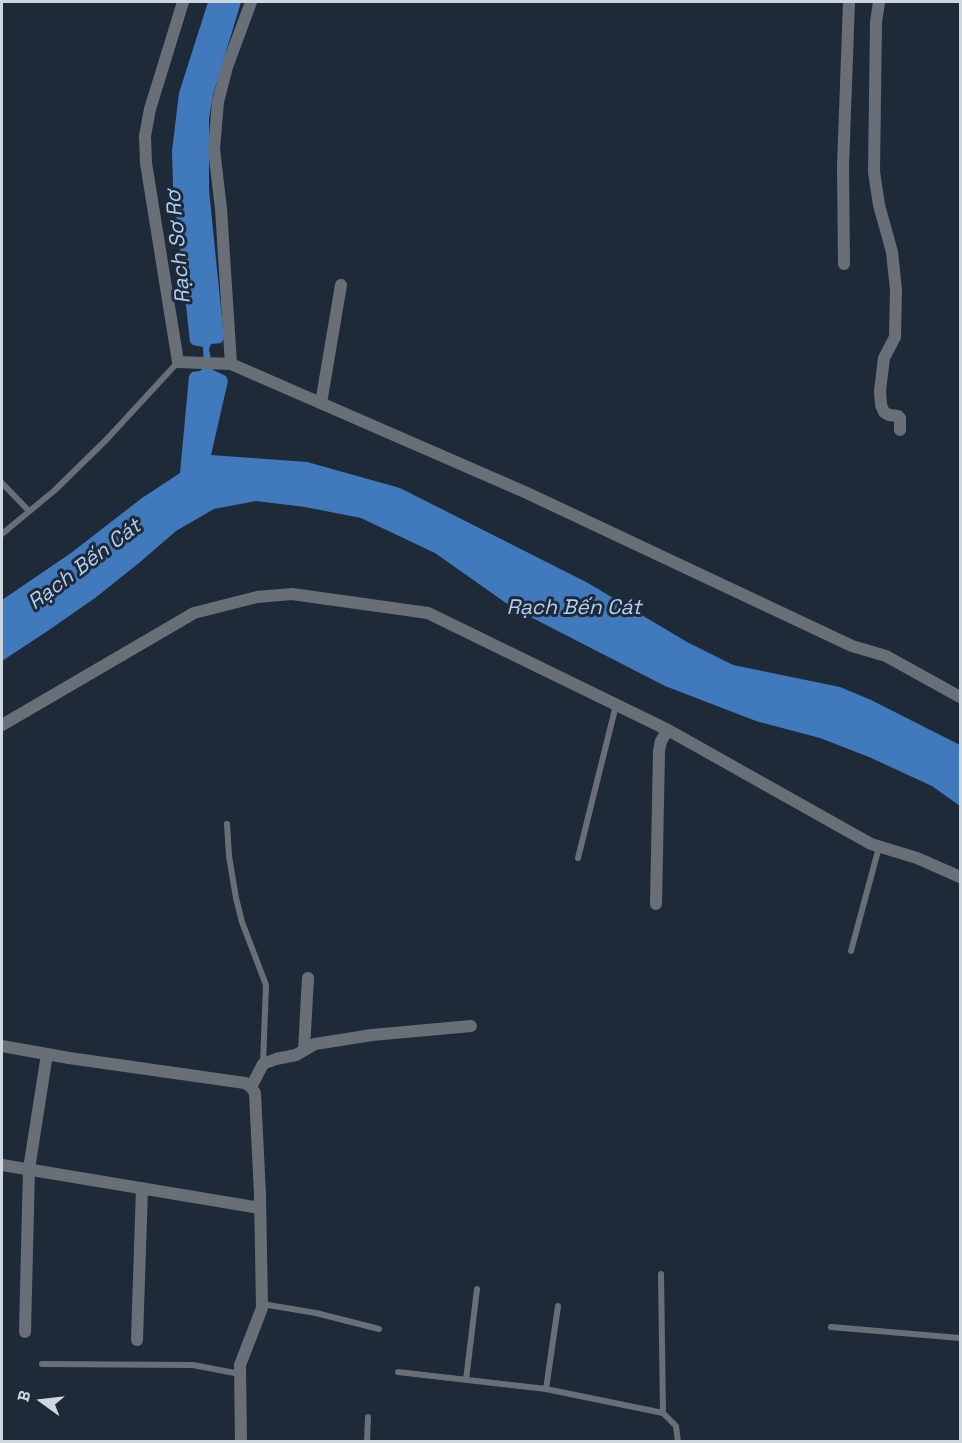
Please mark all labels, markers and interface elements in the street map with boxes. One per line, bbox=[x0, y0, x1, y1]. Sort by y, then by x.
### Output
water label: Rạch Sơ Rơ bbox=[161, 189, 197, 305]
water label: Rạch Bến Cát bbox=[24, 514, 146, 616]
water label: Rạch Bến Cát bbox=[506, 595, 642, 621]
north arrow bbox=[12, 1371, 72, 1431]
text: B bbox=[13, 1388, 36, 1404]

